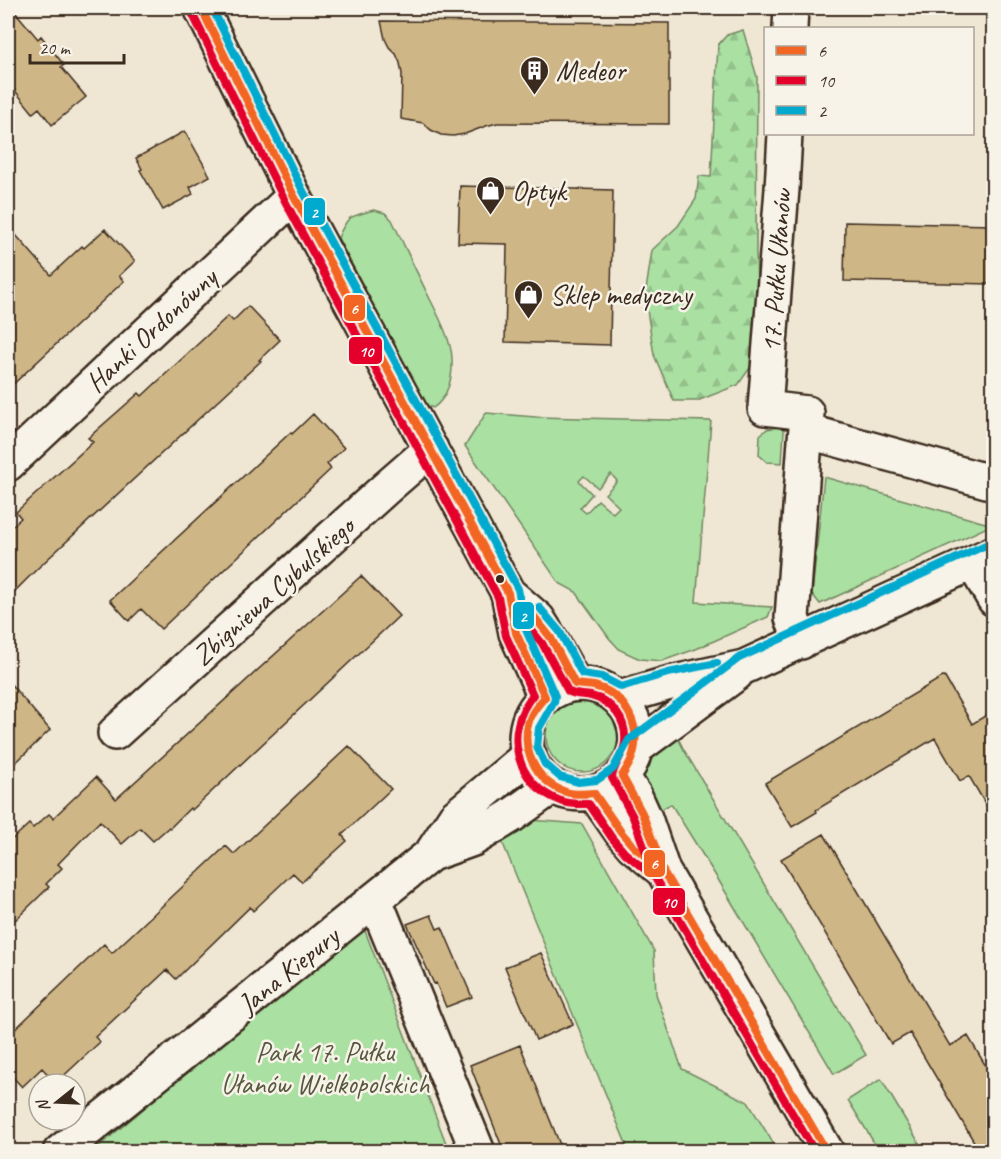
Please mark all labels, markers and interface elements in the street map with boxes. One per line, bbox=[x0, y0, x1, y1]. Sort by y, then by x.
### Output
scale bar bbox=[30, 27, 124, 65]
legend bbox=[764, 27, 974, 135]
text: 20 m bbox=[39, 37, 72, 59]
text: 6 bbox=[818, 40, 827, 62]
place label: Medeor bbox=[556, 53, 627, 88]
building icon: Medeor bbox=[519, 54, 551, 96]
text: 10 bbox=[818, 70, 836, 92]
text: 2 bbox=[818, 100, 828, 122]
place label: Optyk bbox=[512, 173, 569, 208]
shop icon: Optyk bbox=[475, 174, 507, 216]
street label: 17. Pułku Ułanów bbox=[753, 186, 799, 354]
line badge: 2 bbox=[303, 197, 326, 226]
text: 2 bbox=[310, 203, 319, 223]
street label: Hanki Ordonówny bbox=[78, 259, 226, 400]
place label: Sklep medyczny bbox=[550, 277, 694, 312]
shop icon: Sklep medyczny bbox=[513, 278, 545, 320]
line badge: 6 bbox=[343, 294, 366, 322]
text: 6 bbox=[350, 299, 359, 319]
line badge: 10 bbox=[348, 336, 383, 365]
text: 10 bbox=[359, 342, 375, 362]
street label: Zbigniewa Cybulskiego bbox=[185, 507, 364, 673]
unlabelled marker bbox=[494, 573, 506, 585]
line badge: 2 bbox=[512, 601, 535, 630]
text: 2 bbox=[519, 607, 528, 627]
line badge: 6 bbox=[643, 849, 666, 878]
text: 6 bbox=[650, 854, 659, 874]
line badge: 10 bbox=[652, 887, 686, 916]
text: 10 bbox=[662, 893, 678, 913]
street label: Jana Kiepury bbox=[229, 917, 347, 1023]
park label: Park 17. Pułku Ułanów Wielkopolskich bbox=[221, 1034, 430, 1101]
north arrow bbox=[27, 1072, 87, 1132]
text: N bbox=[32, 1096, 55, 1114]

